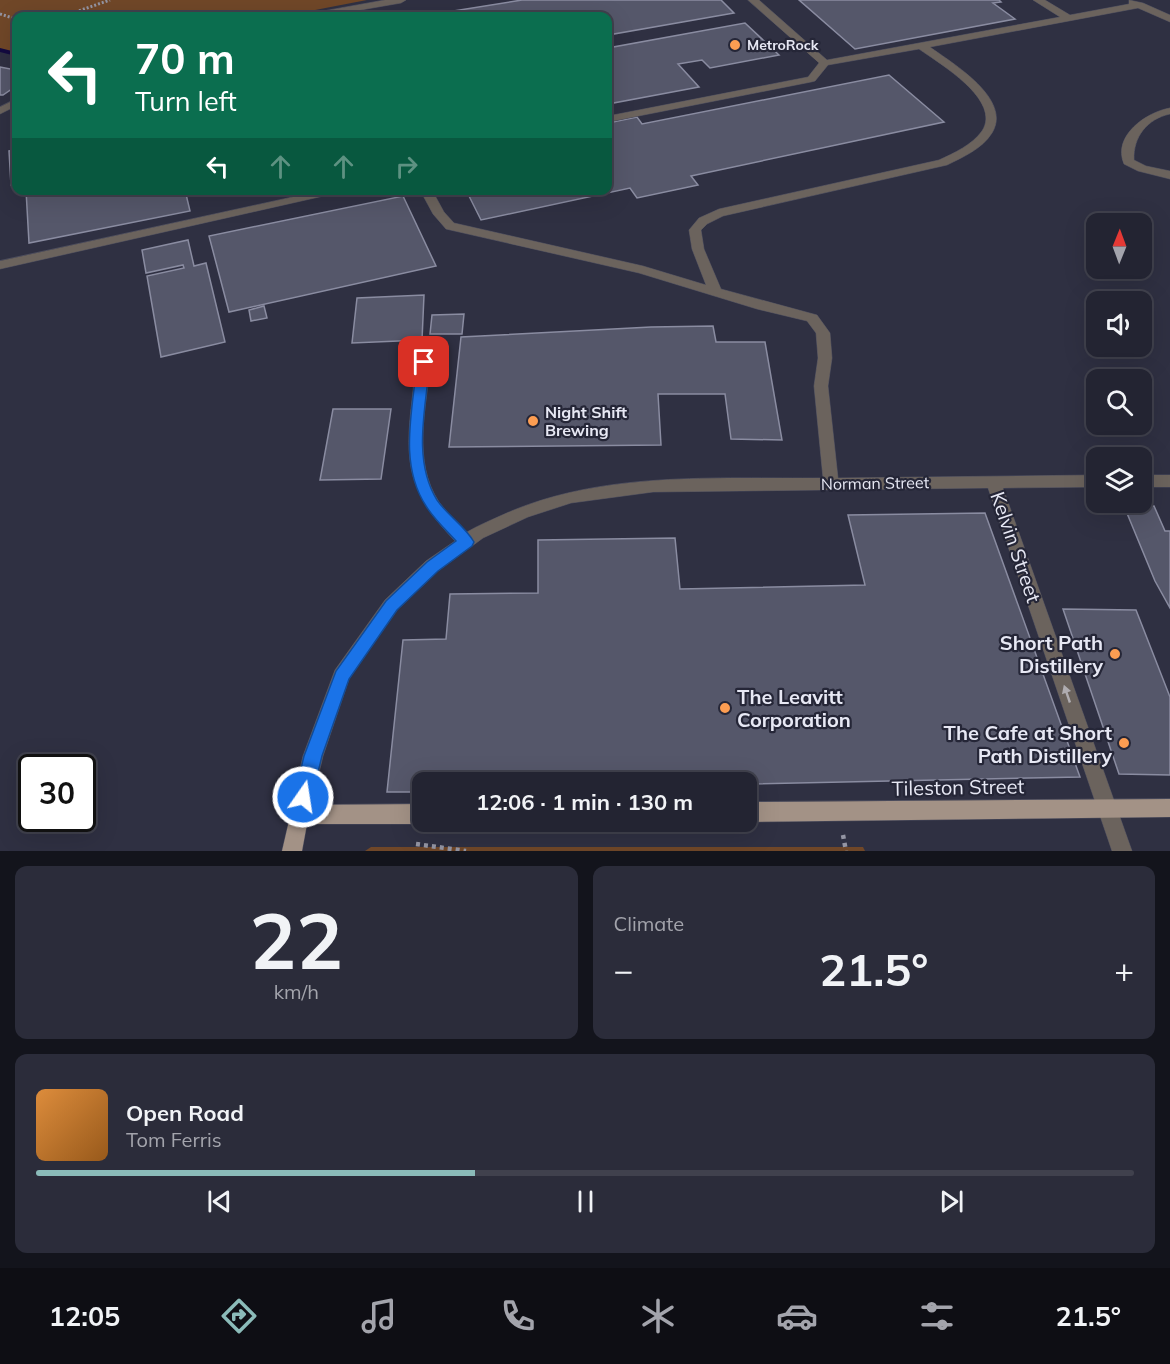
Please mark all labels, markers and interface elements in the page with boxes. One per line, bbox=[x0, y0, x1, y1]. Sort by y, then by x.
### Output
text: 70 m bbox=[135, 32, 235, 85]
icon: left bbox=[36, 36, 114, 114]
place label: MetroRock bbox=[747, 36, 819, 54]
marker: MetroRock bbox=[728, 38, 742, 52]
text: Turn left bbox=[135, 84, 237, 118]
icon: left bbox=[201, 150, 234, 183]
icon: ahead bbox=[264, 150, 297, 183]
icon: ahead bbox=[327, 150, 360, 183]
icon: right bbox=[390, 150, 423, 183]
north arrow bbox=[1086, 213, 1152, 279]
map controls bbox=[1086, 213, 1152, 513]
button: sound bbox=[1086, 291, 1152, 357]
pin bbox=[398, 336, 449, 387]
icon: arrive bbox=[407, 345, 440, 378]
button: search bbox=[1086, 369, 1152, 435]
place label: Night Shift Brewing bbox=[545, 402, 627, 440]
marker: Night Shift Brewing bbox=[526, 414, 540, 428]
button: layers bbox=[1086, 447, 1152, 513]
street label: Norman Street bbox=[821, 472, 930, 494]
street label: Kelvin Street bbox=[985, 488, 1047, 606]
place label: Short Path Distillery bbox=[1000, 630, 1103, 678]
marker: Short Path Distillery bbox=[1108, 647, 1122, 661]
place label: The Leavitt Corporation bbox=[737, 684, 851, 732]
one-way arrow bbox=[1061, 685, 1071, 703]
marker: The Leavitt Corporation bbox=[718, 701, 732, 715]
place label: The Cafe at Short Path Distillery bbox=[944, 720, 1112, 768]
marker: The Cafe at Short Path Distillery bbox=[1117, 736, 1131, 750]
speed limit sign: 30 bbox=[18, 754, 96, 832]
position arrow bbox=[271, 765, 335, 829]
street label: Tileston Street bbox=[891, 773, 1025, 801]
text: 12:06 · 1 min · 130 m bbox=[476, 788, 693, 816]
text: 22 bbox=[249, 891, 343, 989]
text: Climate bbox=[614, 911, 684, 936]
text: 21.5° bbox=[819, 941, 928, 997]
text: − bbox=[614, 949, 633, 990]
text: + bbox=[1114, 949, 1134, 990]
text: km/h bbox=[274, 979, 319, 1004]
text: Open Road bbox=[126, 1099, 244, 1127]
text: Tom Ferris bbox=[126, 1127, 222, 1152]
icon: previous bbox=[203, 1185, 236, 1218]
icon: pause bbox=[569, 1185, 602, 1218]
icon: next bbox=[935, 1185, 968, 1218]
icon: directions bbox=[218, 1295, 260, 1337]
icon: music bbox=[358, 1295, 400, 1337]
icon: phone bbox=[497, 1295, 539, 1337]
icon: climate bbox=[637, 1295, 679, 1337]
icon: car bbox=[776, 1295, 818, 1337]
icon: filters bbox=[916, 1295, 958, 1337]
text: 12:05 bbox=[49, 1299, 120, 1333]
text: 21.5° bbox=[1056, 1299, 1121, 1333]

